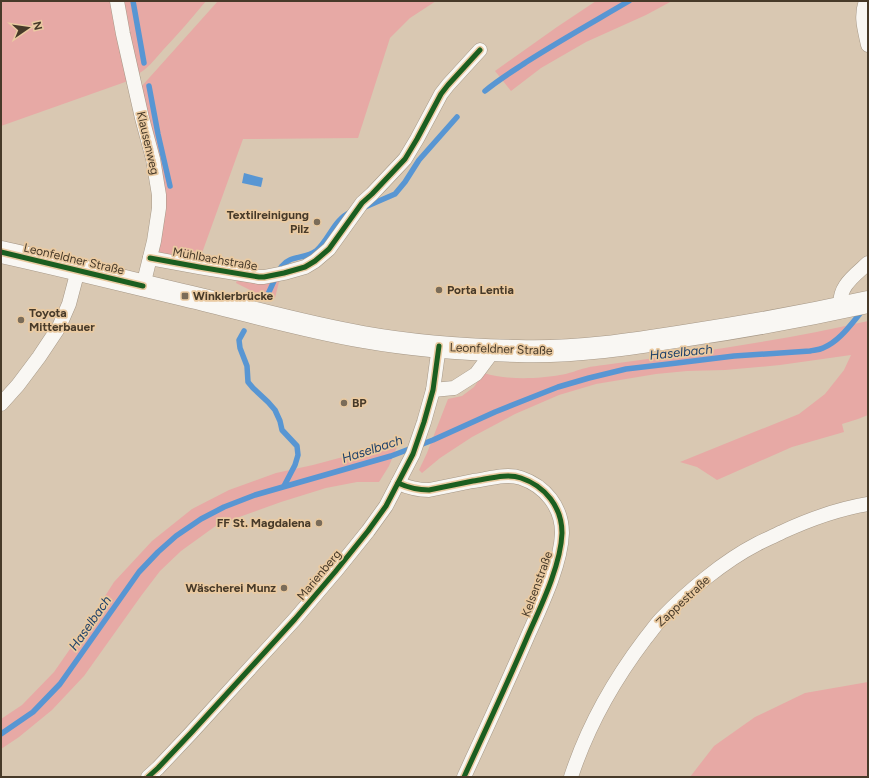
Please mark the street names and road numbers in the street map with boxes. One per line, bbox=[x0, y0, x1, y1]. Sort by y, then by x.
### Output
street label: Klausenweg bbox=[134, 110, 162, 176]
street label: Leonfeldner Straße bbox=[22, 241, 126, 277]
street label: Mühlbachstraße bbox=[171, 245, 259, 273]
street label: Leonfeldner Straße bbox=[449, 340, 553, 358]
street label: Marienberg bbox=[294, 547, 344, 603]
street label: Kelsenstraße bbox=[519, 549, 556, 619]
street label: Zappestraße bbox=[653, 572, 713, 629]

